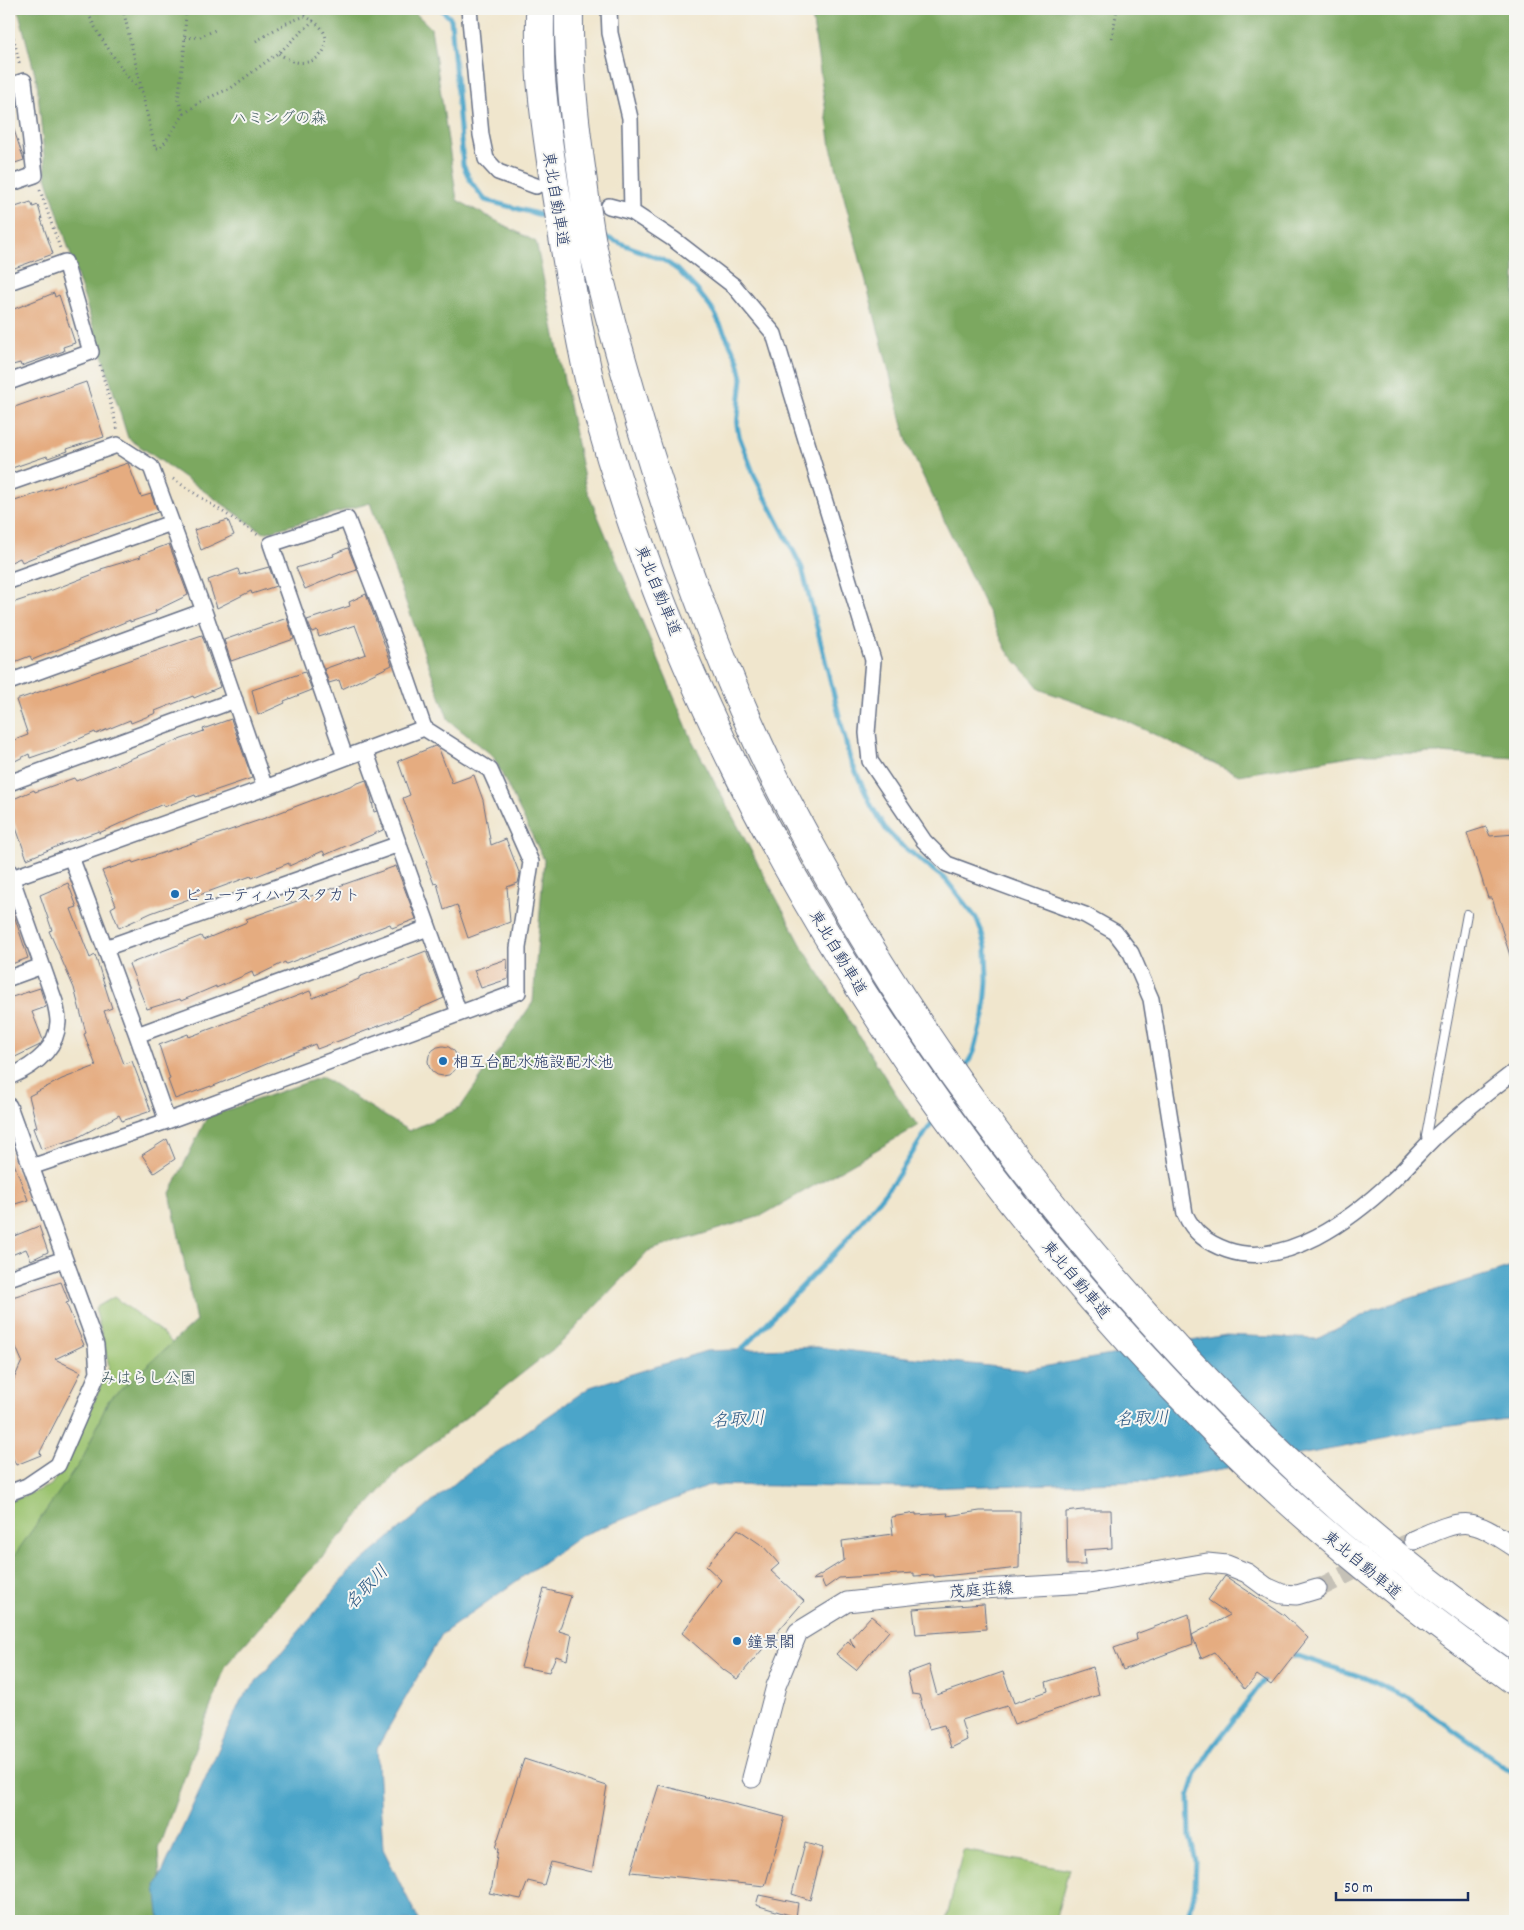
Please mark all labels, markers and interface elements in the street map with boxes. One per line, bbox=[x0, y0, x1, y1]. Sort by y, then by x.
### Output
park label: ハミングの森 bbox=[231, 108, 327, 131]
street label: 東北自動車道 bbox=[536, 150, 573, 249]
street label: 東北自動車道 bbox=[628, 542, 685, 640]
place label: ビューティハウスタカト bbox=[185, 885, 360, 908]
marker: ビューティハウスタカト bbox=[169, 888, 181, 900]
street label: 東北自動車道 bbox=[802, 906, 871, 1000]
place label: 相互台配水施設配水池 bbox=[453, 1052, 613, 1075]
marker: 相互台配水施設配水池 bbox=[437, 1055, 449, 1067]
street label: 東北自動車道 bbox=[1035, 1236, 1115, 1325]
park label: みはらし公園 bbox=[100, 1368, 196, 1391]
water label: 名取川 bbox=[1115, 1407, 1170, 1434]
water label: 名取川 bbox=[711, 1408, 766, 1435]
street label: 東北自動車道 bbox=[1317, 1526, 1406, 1606]
water label: 名取川 bbox=[340, 1561, 396, 1617]
street label: 茂庭荘線 bbox=[948, 1578, 1014, 1605]
place label: 鐘景閣 bbox=[747, 1632, 795, 1655]
marker: 鐘景閣 bbox=[731, 1635, 743, 1647]
scale bar bbox=[1336, 1870, 1469, 1902]
text: 50 m bbox=[1344, 1878, 1373, 1900]

